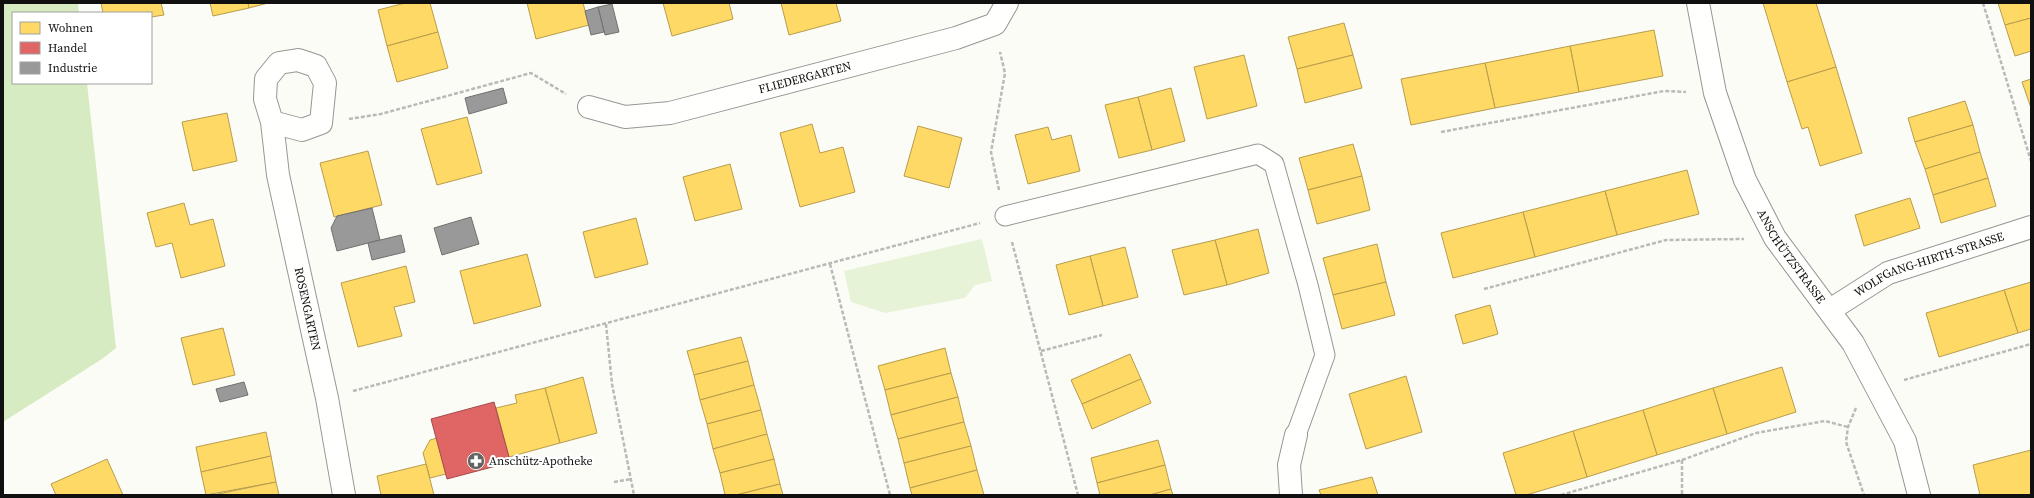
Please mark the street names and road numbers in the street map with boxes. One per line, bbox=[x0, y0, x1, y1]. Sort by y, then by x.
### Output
street label: FLIEDERGARTEN bbox=[757, 58, 853, 97]
street label: ANSCHÜTZSTRASSE bbox=[1753, 206, 1829, 307]
street label: WOLFGANG-HIRTH-STRASSE bbox=[1851, 228, 2006, 301]
street label: ROSENGARTEN bbox=[291, 266, 324, 352]

